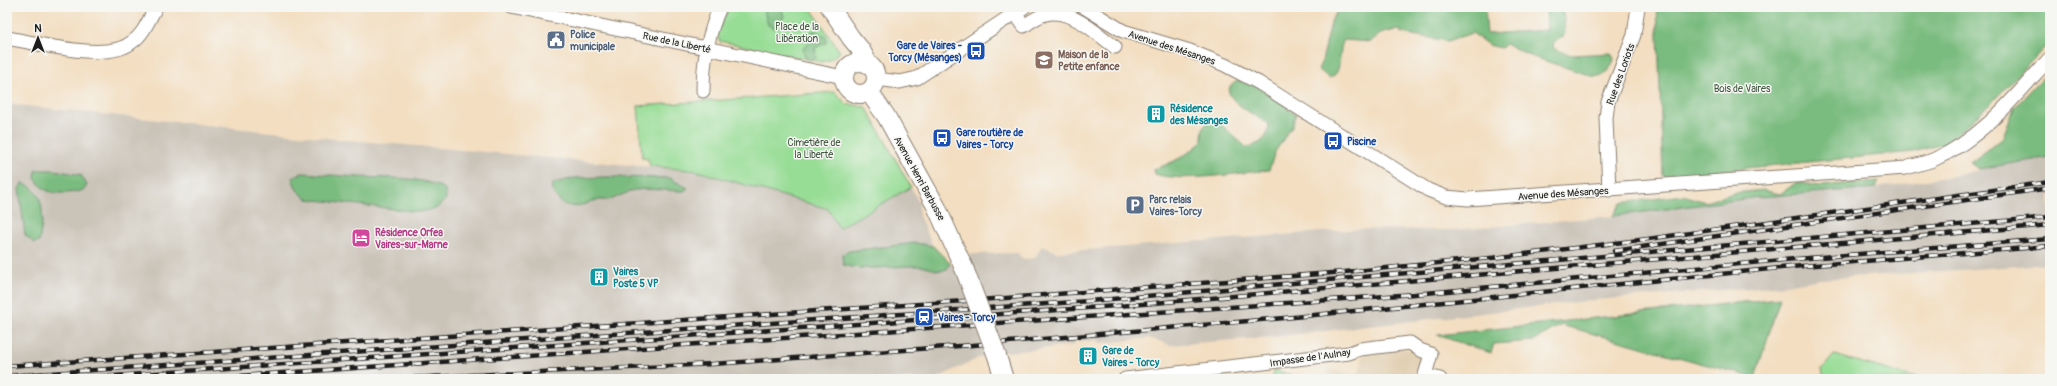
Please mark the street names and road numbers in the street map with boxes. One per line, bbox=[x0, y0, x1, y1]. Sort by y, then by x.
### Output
street label: Avenue des Mésanges bbox=[1127, 28, 1217, 68]
street label: Rue de la Liberté bbox=[642, 30, 712, 56]
street label: Rue des Loriots bbox=[1604, 41, 1638, 107]
street label: Avenue Henri Barbusse bbox=[891, 134, 947, 223]
street label: Avenue des Mésanges bbox=[1517, 185, 1609, 203]
street label: Impasse de l'Aulnay bbox=[1269, 346, 1352, 370]

